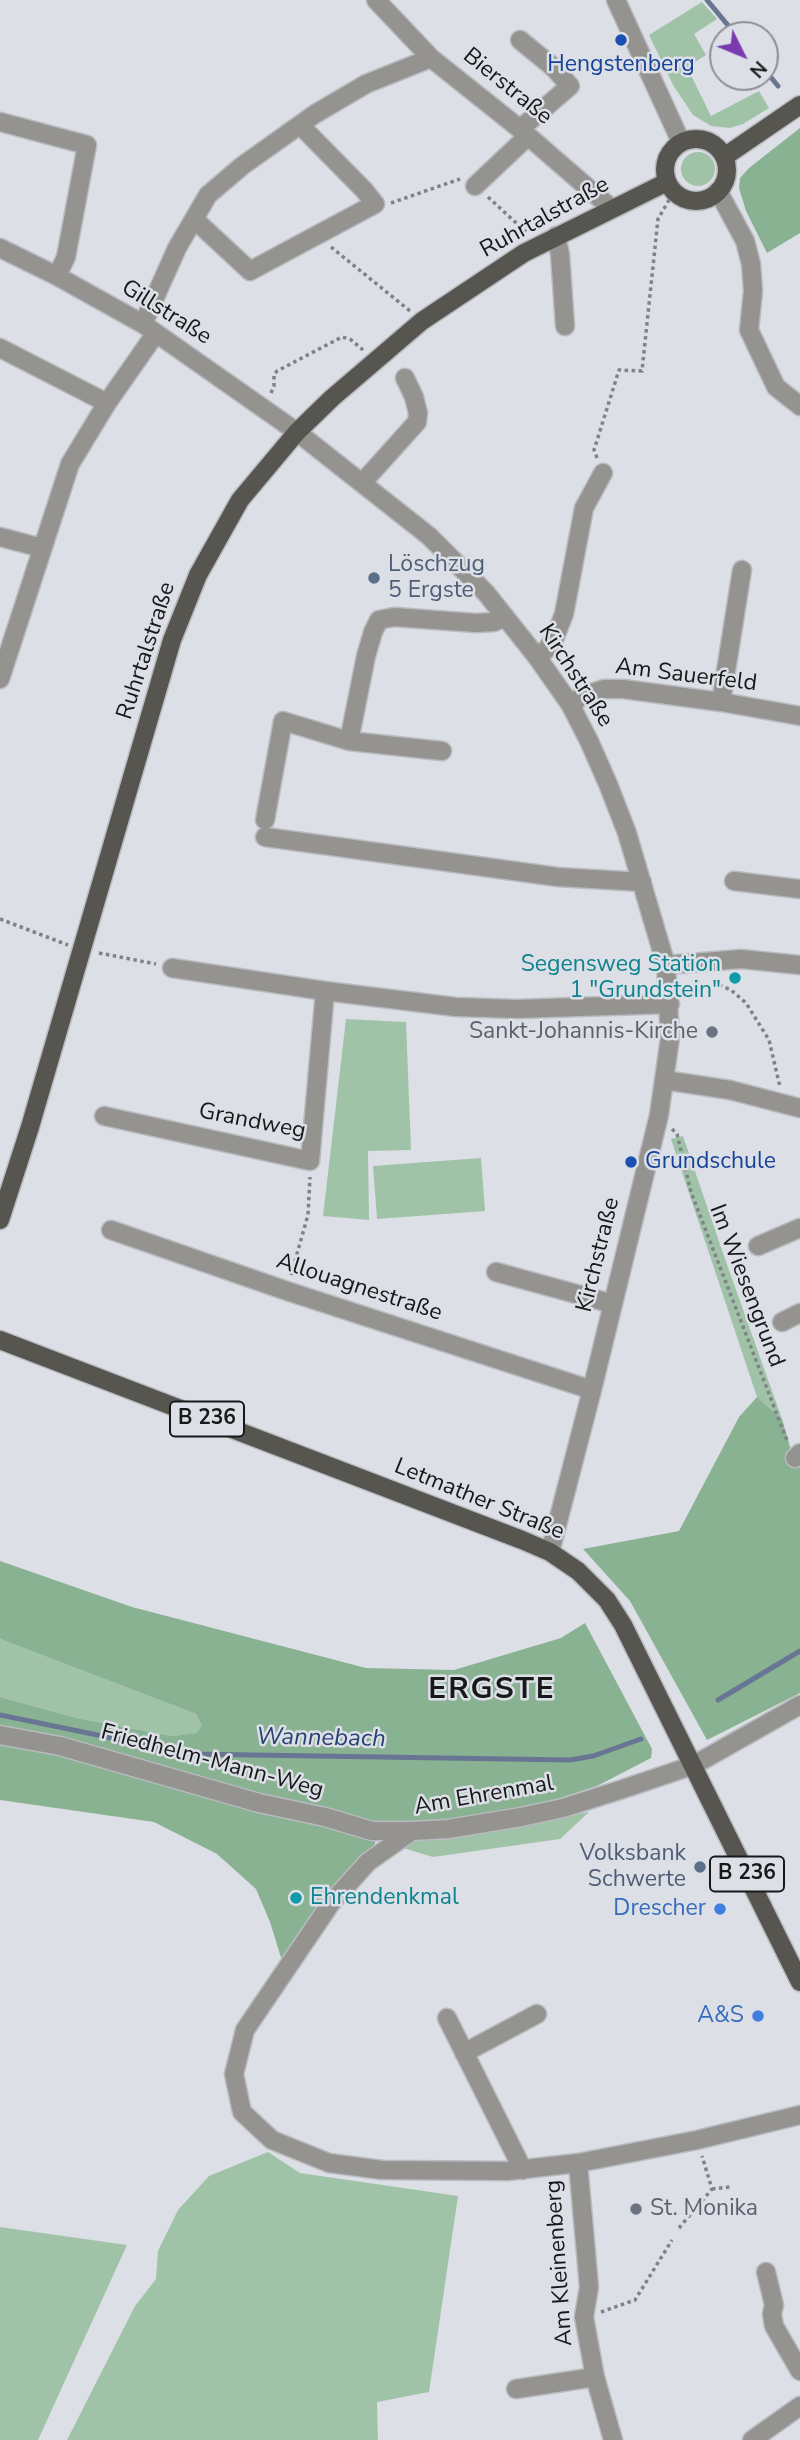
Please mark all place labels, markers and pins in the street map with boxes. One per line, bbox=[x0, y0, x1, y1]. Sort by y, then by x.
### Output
marker: Hengstenberg bbox=[613, 32, 629, 48]
place label: Hengstenberg bbox=[547, 51, 695, 79]
place label: Löschzug 5 Ergste bbox=[388, 551, 485, 605]
marker: Löschzug 5 Ergste bbox=[366, 570, 382, 586]
place label: Segensweg Station 1 "Grundstein" bbox=[521, 951, 721, 1005]
marker: Segensweg Station 1 "Grundstein" bbox=[727, 970, 743, 986]
place label: Sankt-Johannis-Kirche bbox=[469, 1018, 698, 1046]
marker: Sankt-Johannis-Kirche bbox=[704, 1024, 720, 1040]
place label: Grundschule bbox=[645, 1148, 776, 1176]
marker: Grundschule bbox=[623, 1154, 639, 1170]
place label: Volksbank Schwerte bbox=[579, 1840, 686, 1894]
marker: Volksbank Schwerte bbox=[692, 1859, 708, 1875]
place label: Ehrendenkmal bbox=[310, 1884, 459, 1912]
marker: Ehrendenkmal bbox=[288, 1890, 304, 1906]
place label: Drescher bbox=[613, 1895, 706, 1923]
marker: Drescher bbox=[712, 1901, 728, 1917]
place label: A&S bbox=[697, 2002, 744, 2030]
marker: A&S bbox=[750, 2008, 766, 2024]
place label: St. Monika bbox=[650, 2195, 758, 2223]
marker: St. Monika bbox=[628, 2201, 644, 2217]

